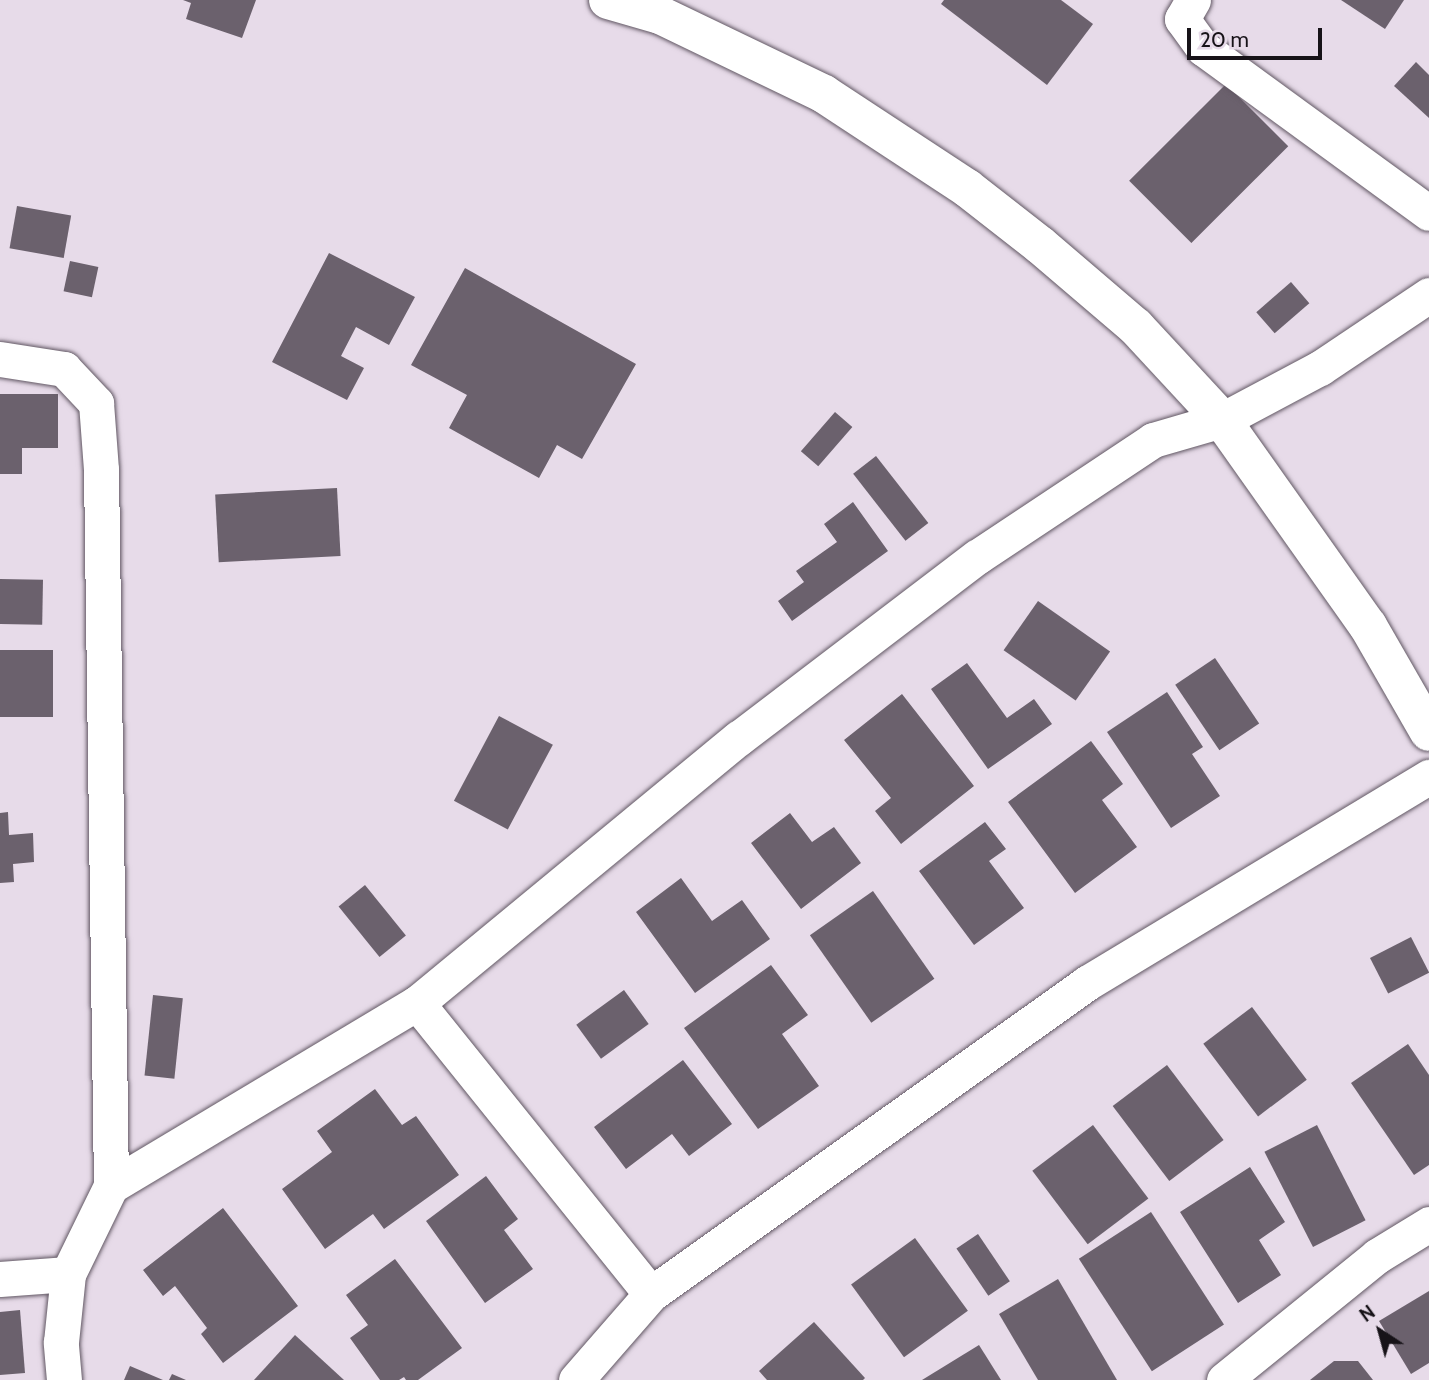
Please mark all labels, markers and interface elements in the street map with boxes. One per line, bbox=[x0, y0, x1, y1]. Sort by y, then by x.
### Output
scale bar bbox=[1191, 14, 1326, 58]
text: 20 m bbox=[1200, 27, 1249, 52]
north arrow bbox=[1345, 1296, 1415, 1366]
text: N bbox=[1355, 1300, 1380, 1327]

